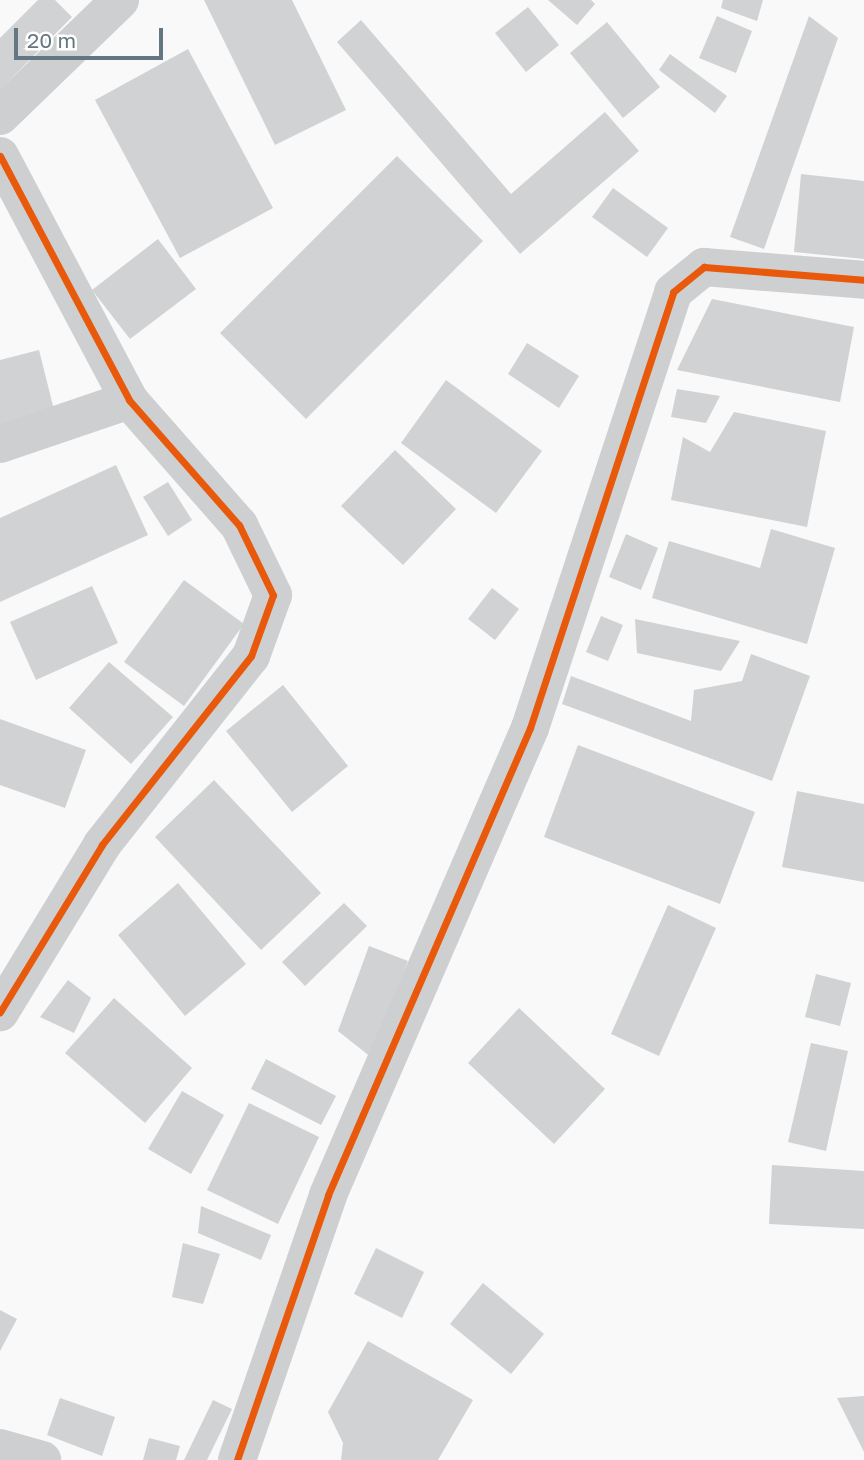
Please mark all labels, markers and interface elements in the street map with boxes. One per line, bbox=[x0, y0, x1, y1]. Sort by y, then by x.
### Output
scale bar bbox=[18, 14, 166, 58]
text: 20 m bbox=[27, 27, 76, 53]

